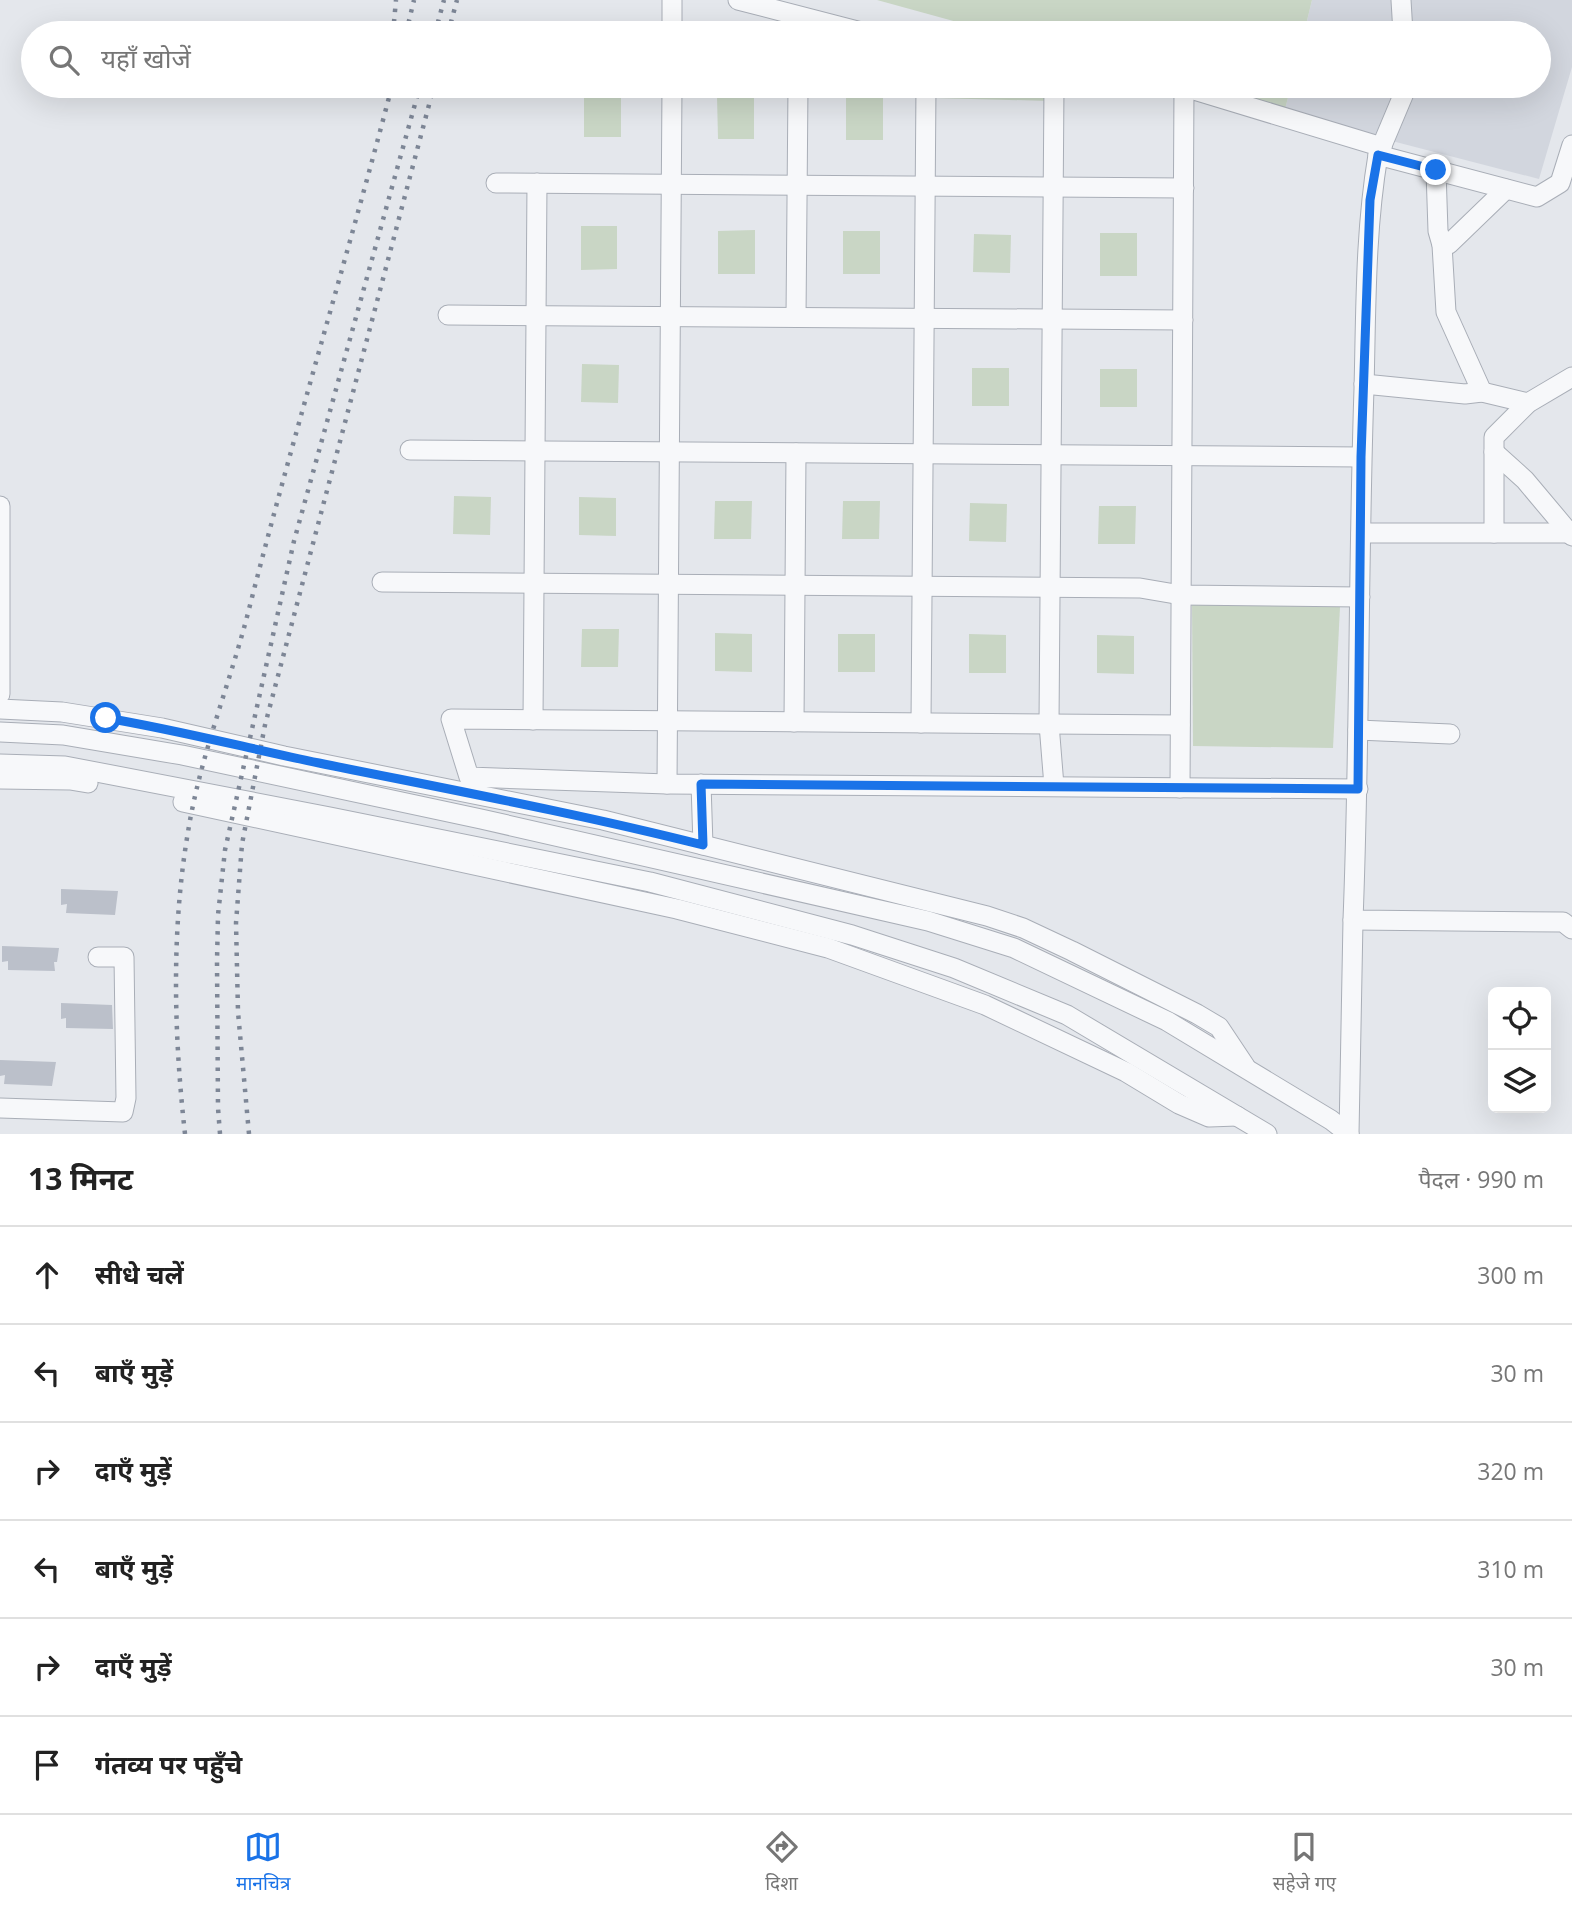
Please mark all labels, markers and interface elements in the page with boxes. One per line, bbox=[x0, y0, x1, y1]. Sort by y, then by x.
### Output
search box bbox=[21, 21, 1551, 98]
text: यहाँ खोजें bbox=[101, 40, 191, 76]
icon: search bbox=[45, 41, 83, 79]
route end bbox=[1420, 154, 1451, 185]
route start bbox=[90, 702, 121, 733]
map controls bbox=[1488, 987, 1551, 1113]
button: locate bbox=[1488, 987, 1551, 1050]
button: layers bbox=[1488, 1050, 1551, 1113]
text: 13 मिनट bbox=[28, 1158, 133, 1199]
text: पैदल · 990 m bbox=[1418, 1163, 1544, 1195]
icon: ahead bbox=[28, 1256, 66, 1294]
text: सीधे चलें bbox=[95, 1256, 184, 1292]
text: 300 m bbox=[1477, 1259, 1544, 1291]
icon: left bbox=[28, 1354, 66, 1392]
text: बाएँ मुड़ें bbox=[95, 1354, 173, 1390]
text: 30 m bbox=[1490, 1357, 1544, 1389]
icon: right bbox=[28, 1452, 66, 1490]
text: दाएँ मुड़ें bbox=[95, 1452, 172, 1488]
text: 320 m bbox=[1477, 1455, 1544, 1487]
icon: left bbox=[28, 1550, 66, 1588]
text: बाएँ मुड़ें bbox=[95, 1550, 173, 1586]
text: 310 m bbox=[1477, 1553, 1544, 1585]
icon: right bbox=[28, 1648, 66, 1686]
text: दाएँ मुड़ें bbox=[95, 1648, 172, 1684]
text: 30 m bbox=[1490, 1651, 1544, 1683]
icon: arrive bbox=[28, 1746, 66, 1784]
text: गंतव्य पर पहुँचे bbox=[95, 1746, 242, 1782]
tab: मानचित्र bbox=[236, 1828, 290, 1898]
tab: दिशा bbox=[763, 1828, 801, 1898]
tab: सहेजे गए bbox=[1273, 1828, 1336, 1898]

